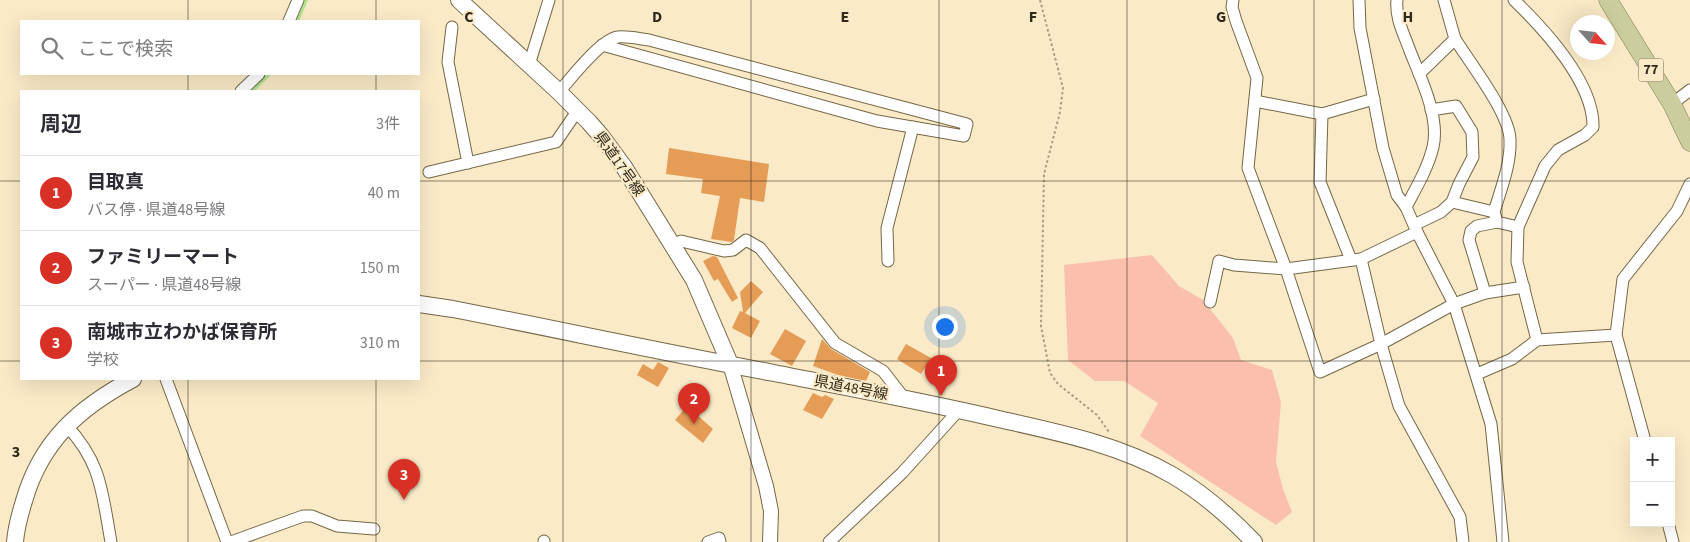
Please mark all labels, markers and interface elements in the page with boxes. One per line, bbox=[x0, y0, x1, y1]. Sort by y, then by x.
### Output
text: C bbox=[464, 6, 474, 28]
text: D bbox=[652, 6, 662, 28]
text: E bbox=[841, 6, 849, 28]
text: F bbox=[1029, 6, 1037, 28]
text: G bbox=[1216, 6, 1226, 28]
text: H bbox=[1403, 6, 1413, 28]
north arrow bbox=[1570, 15, 1615, 60]
search box bbox=[20, 20, 420, 75]
icon: search bbox=[38, 34, 66, 62]
text: ここで検索 bbox=[78, 36, 173, 63]
road number: 77 bbox=[1638, 58, 1664, 82]
text: 周辺 bbox=[40, 109, 82, 139]
text: 3件 bbox=[376, 113, 400, 135]
street label: 県道17号線 bbox=[589, 127, 649, 201]
text: 目取真 bbox=[87, 169, 144, 196]
text: 1 bbox=[52, 182, 60, 204]
text: 40 m bbox=[368, 182, 400, 204]
text: バス停 · 県道48号線 bbox=[87, 199, 225, 221]
text: ファミリーマート bbox=[87, 244, 239, 271]
text: 2 bbox=[52, 257, 60, 279]
text: 150 m bbox=[360, 257, 400, 279]
text: スーパー · 県道48号線 bbox=[87, 274, 241, 296]
your location bbox=[932, 314, 958, 340]
text: 南城市立わかば保育所 bbox=[87, 319, 277, 346]
text: 3 bbox=[52, 332, 60, 354]
text: 310 m bbox=[360, 332, 400, 354]
text: 学校 bbox=[87, 349, 119, 371]
pin: 1 bbox=[925, 355, 957, 396]
street label: 県道48号線 bbox=[812, 371, 890, 405]
pin: 2 bbox=[678, 383, 710, 424]
map controls bbox=[1630, 437, 1675, 527]
button: + bbox=[1630, 437, 1675, 482]
text: 3 bbox=[12, 441, 20, 463]
pin: 3 bbox=[388, 459, 420, 500]
button: − bbox=[1630, 482, 1675, 527]

